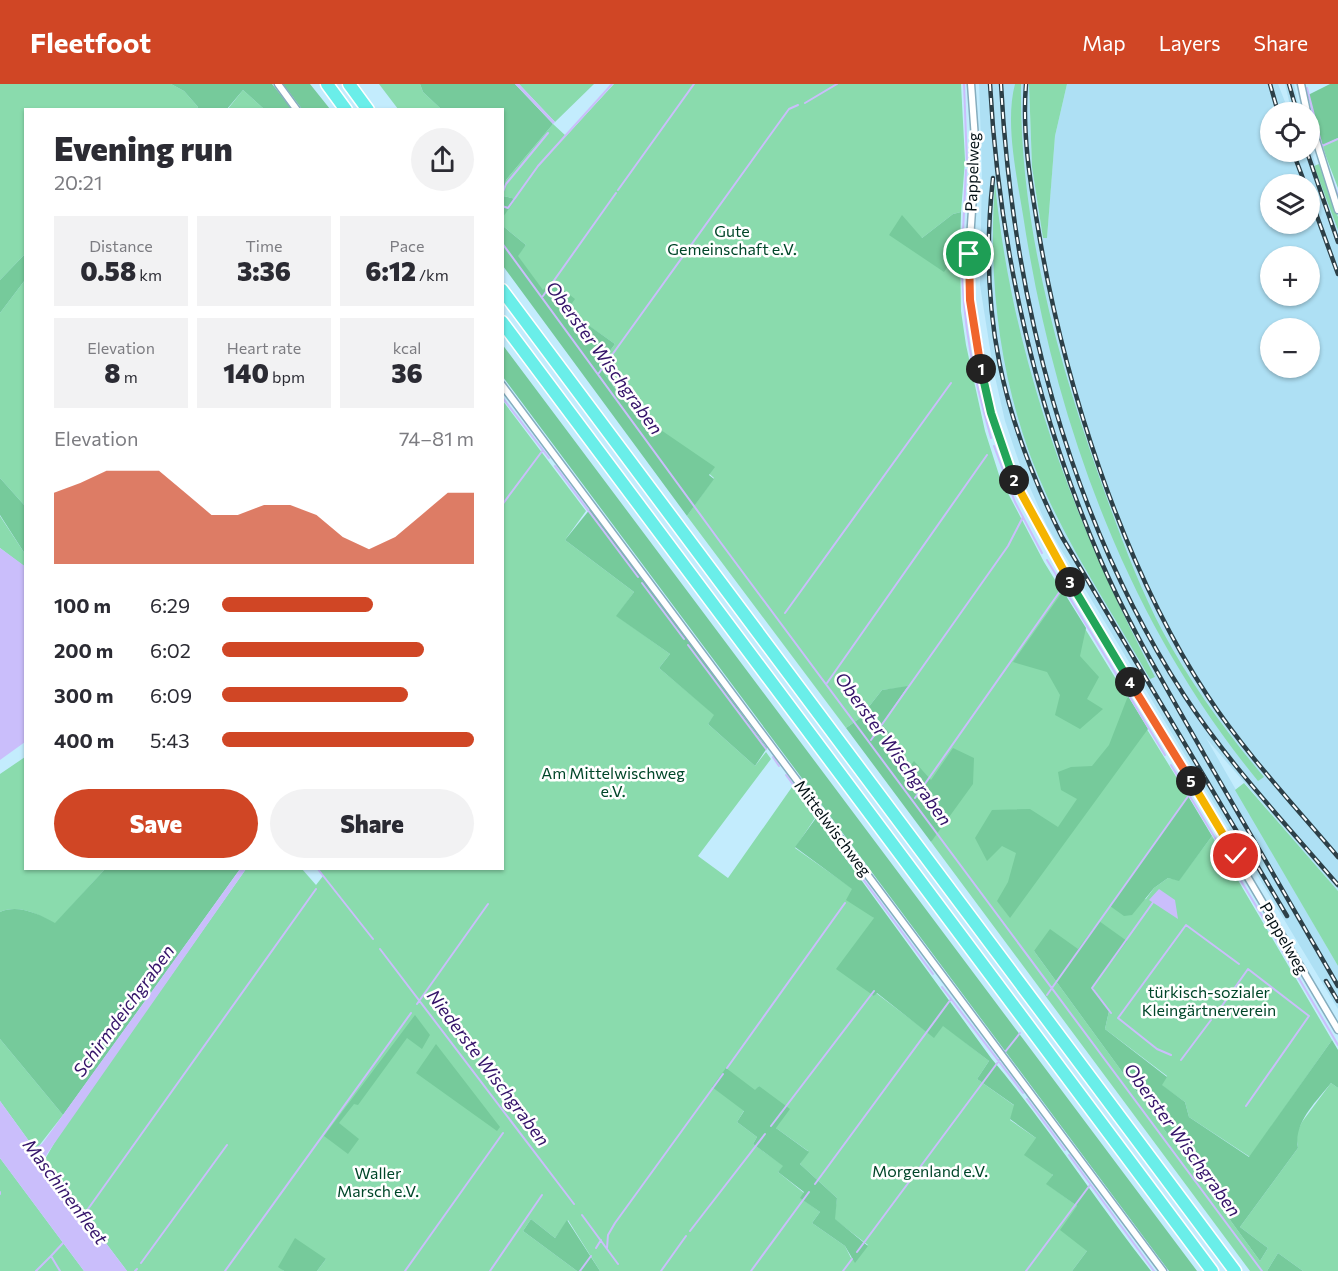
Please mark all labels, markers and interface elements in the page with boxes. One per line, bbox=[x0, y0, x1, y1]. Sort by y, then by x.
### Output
text: Fleetfoot bbox=[30, 25, 151, 59]
text: Map bbox=[1082, 30, 1126, 55]
text: Layers bbox=[1159, 30, 1221, 55]
text: Share bbox=[1254, 30, 1308, 55]
map controls bbox=[1260, 102, 1320, 378]
button: locate bbox=[1260, 102, 1320, 162]
text: Evening run bbox=[54, 127, 233, 168]
button: share bbox=[411, 128, 474, 191]
street label: Pappelweg bbox=[961, 132, 982, 212]
text: 20:21 bbox=[54, 170, 102, 194]
button: layers bbox=[1260, 174, 1320, 234]
park label: Gute Gemeinschaft e.V. bbox=[667, 221, 797, 258]
pin bbox=[943, 228, 994, 279]
text: Distance bbox=[89, 236, 153, 255]
text: Time bbox=[246, 236, 282, 255]
text: Pace bbox=[390, 236, 424, 255]
icon: arrive bbox=[952, 237, 985, 270]
button: + bbox=[1260, 246, 1320, 306]
text: 0.58 bbox=[80, 255, 136, 286]
text: 3:36 bbox=[237, 255, 291, 286]
text: 6:12 bbox=[365, 255, 416, 286]
text: km bbox=[136, 265, 162, 284]
text: /km bbox=[416, 265, 449, 284]
water label: Oberster Wischgraben bbox=[542, 276, 668, 438]
button: − bbox=[1260, 318, 1320, 378]
text: Elevation bbox=[87, 338, 155, 357]
text: Heart rate bbox=[227, 338, 301, 357]
text: kcal bbox=[393, 338, 421, 357]
pin: 1 bbox=[966, 354, 996, 384]
text: 8 bbox=[104, 357, 121, 388]
text: 140 bbox=[223, 357, 269, 388]
text: 36 bbox=[391, 357, 423, 388]
text: 1 bbox=[977, 359, 985, 378]
text: m bbox=[121, 367, 138, 386]
text: bpm bbox=[269, 367, 305, 386]
text: Elevation bbox=[54, 426, 139, 450]
text: 74–81 m bbox=[399, 426, 474, 450]
pin: 2 bbox=[999, 465, 1029, 495]
text: 2 bbox=[1009, 470, 1019, 489]
pin: 3 bbox=[1055, 567, 1085, 597]
text: 3 bbox=[1065, 572, 1075, 591]
text: 100 m bbox=[54, 593, 111, 617]
text: 6:29 bbox=[150, 593, 190, 617]
text: 200 m bbox=[54, 638, 113, 662]
text: 6:02 bbox=[150, 638, 191, 662]
water label: Oberster Wischgraben bbox=[831, 667, 957, 829]
pin: 4 bbox=[1115, 667, 1145, 697]
text: 4 bbox=[1125, 672, 1135, 691]
text: 300 m bbox=[54, 683, 114, 707]
text: 6:09 bbox=[150, 683, 192, 707]
text: 400 m bbox=[54, 728, 114, 752]
text: 5:43 bbox=[150, 728, 190, 752]
park label: Am Mittelwischweg e.V. bbox=[541, 763, 685, 800]
pin: 5 bbox=[1176, 766, 1206, 796]
text: 5 bbox=[1186, 771, 1196, 790]
street label: Mittelwischweg bbox=[791, 776, 876, 880]
button: Save bbox=[54, 789, 258, 858]
button: Share bbox=[270, 789, 474, 858]
pin bbox=[1210, 830, 1261, 881]
icon: check bbox=[1219, 839, 1252, 872]
street label: Pappelweg bbox=[1256, 899, 1313, 977]
water label: Schirmdeichgraben bbox=[68, 940, 178, 1081]
park label: türkisch-sozialer Kleingärtnerverein bbox=[1142, 982, 1276, 1019]
water label: Niederste Wischgraben bbox=[423, 985, 555, 1150]
water label: Oberster Wischgraben bbox=[1120, 1058, 1246, 1220]
water label: Maschinenfleet bbox=[19, 1134, 113, 1249]
park label: Morgenland e.V. bbox=[872, 1161, 988, 1180]
park label: Waller Marsch e.V. bbox=[337, 1163, 419, 1200]

